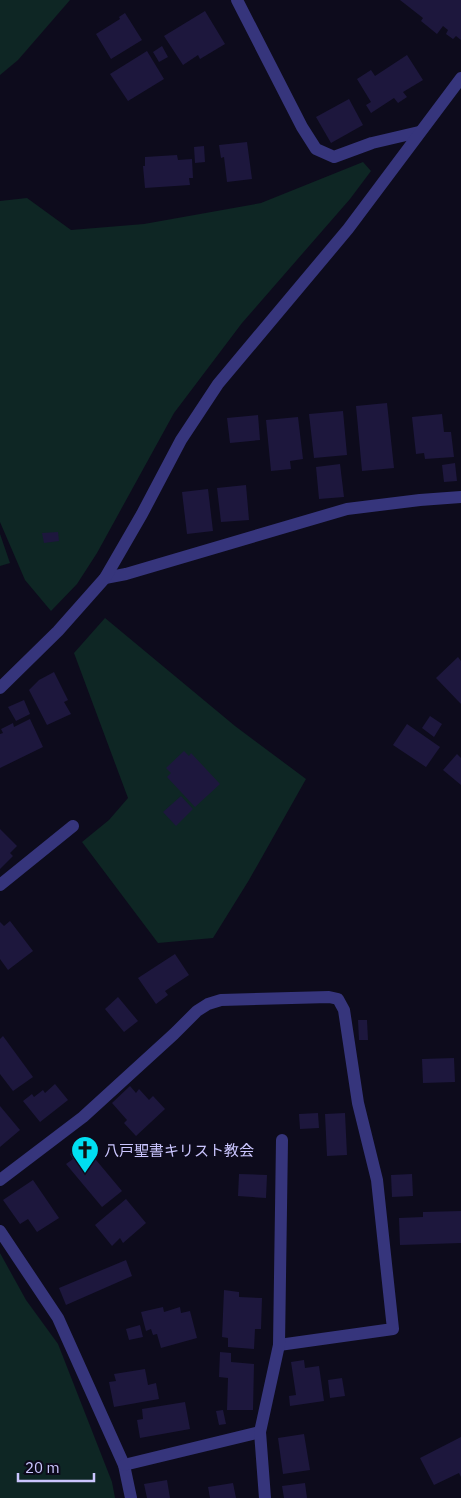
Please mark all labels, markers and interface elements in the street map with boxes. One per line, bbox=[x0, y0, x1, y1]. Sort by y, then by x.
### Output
church icon: 八戸聖書キリスト教会 bbox=[70, 1135, 100, 1174]
place label: 八戸聖書キリスト教会 bbox=[104, 1141, 254, 1160]
scale bar bbox=[18, 1450, 94, 1482]
text: 20 m bbox=[25, 1458, 60, 1477]

